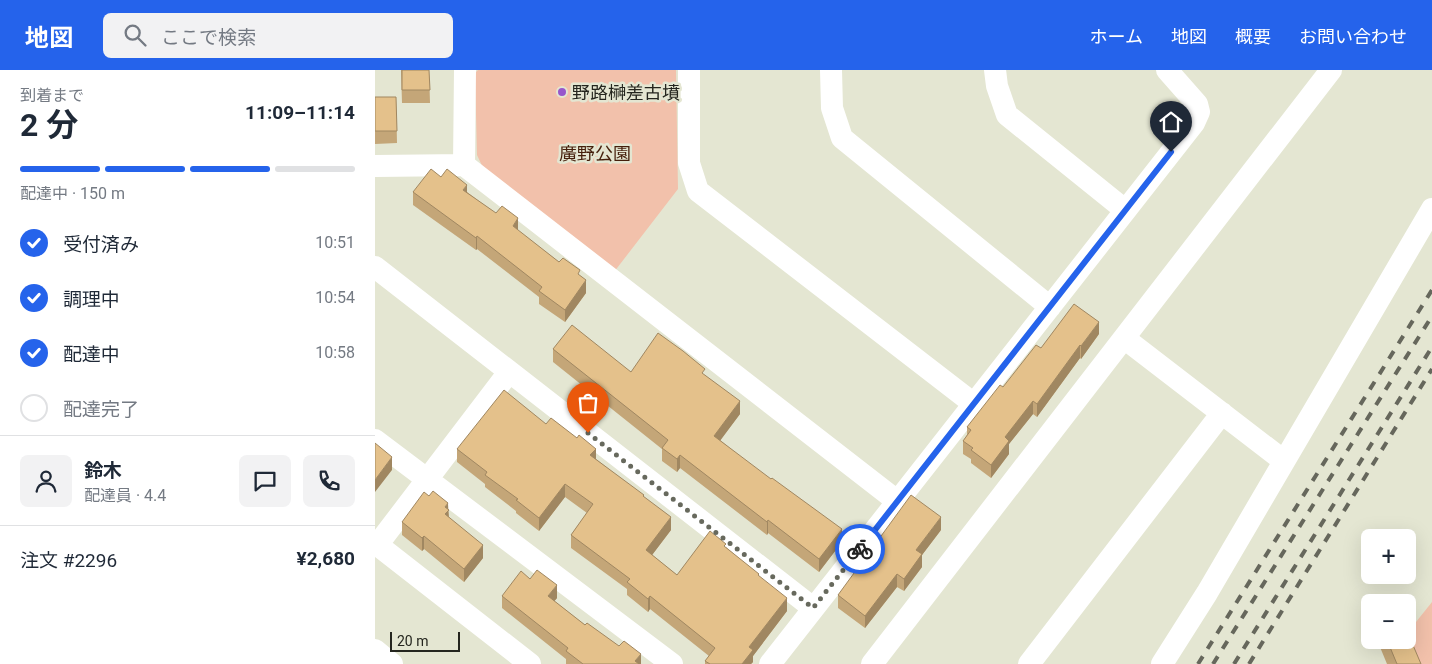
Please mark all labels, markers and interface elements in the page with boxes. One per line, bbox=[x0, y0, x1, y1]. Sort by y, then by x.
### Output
search box bbox=[103, 13, 453, 58]
icon: search bbox=[121, 21, 149, 49]
text: 地図 bbox=[25, 24, 73, 52]
text: ここで検索 bbox=[161, 26, 256, 49]
text: ホーム bbox=[1090, 26, 1143, 47]
text: 地図 bbox=[1171, 26, 1207, 47]
text: 概要 bbox=[1235, 26, 1271, 47]
text: お問い合わせ bbox=[1299, 26, 1407, 47]
place label: 野路榊差古墳 bbox=[572, 82, 680, 103]
text: 到着まで bbox=[20, 86, 84, 105]
marker: 野路榊差古墳 bbox=[556, 86, 568, 98]
text: 11:09–11:14 bbox=[245, 101, 355, 124]
pin bbox=[1150, 101, 1192, 152]
text: 2 分 bbox=[20, 106, 78, 144]
icon: home bbox=[1157, 108, 1185, 136]
park label: 廣野公園 bbox=[559, 143, 631, 164]
text: 配達中 · 150 m bbox=[20, 184, 125, 203]
icon: check bbox=[20, 229, 48, 257]
text: 受付済み bbox=[63, 233, 139, 256]
text: 10:51 bbox=[315, 233, 355, 252]
icon: check bbox=[20, 284, 48, 312]
text: 調理中 bbox=[63, 288, 120, 311]
text: 10:54 bbox=[315, 288, 355, 307]
icon: check bbox=[20, 339, 48, 367]
text: 配達中 bbox=[63, 343, 120, 366]
text: 10:58 bbox=[315, 343, 355, 362]
pin bbox=[567, 382, 609, 433]
icon: bag bbox=[574, 389, 602, 417]
text: 配達完了 bbox=[63, 398, 139, 421]
button: person bbox=[20, 455, 72, 507]
button: chat bbox=[239, 455, 291, 507]
button: phone bbox=[303, 455, 355, 507]
text: 鈴木 bbox=[84, 459, 122, 482]
text: 配達員 · 4.4 bbox=[84, 486, 166, 505]
courier bbox=[835, 524, 885, 574]
map controls bbox=[1361, 529, 1416, 649]
button: + bbox=[1361, 529, 1416, 584]
icon: bike bbox=[846, 535, 874, 563]
text: ¥2,680 bbox=[297, 547, 355, 570]
text: 注文 #2296 bbox=[20, 549, 117, 572]
button: − bbox=[1361, 594, 1416, 649]
scale bar bbox=[390, 629, 460, 652]
text: 20 m bbox=[397, 633, 429, 649]

